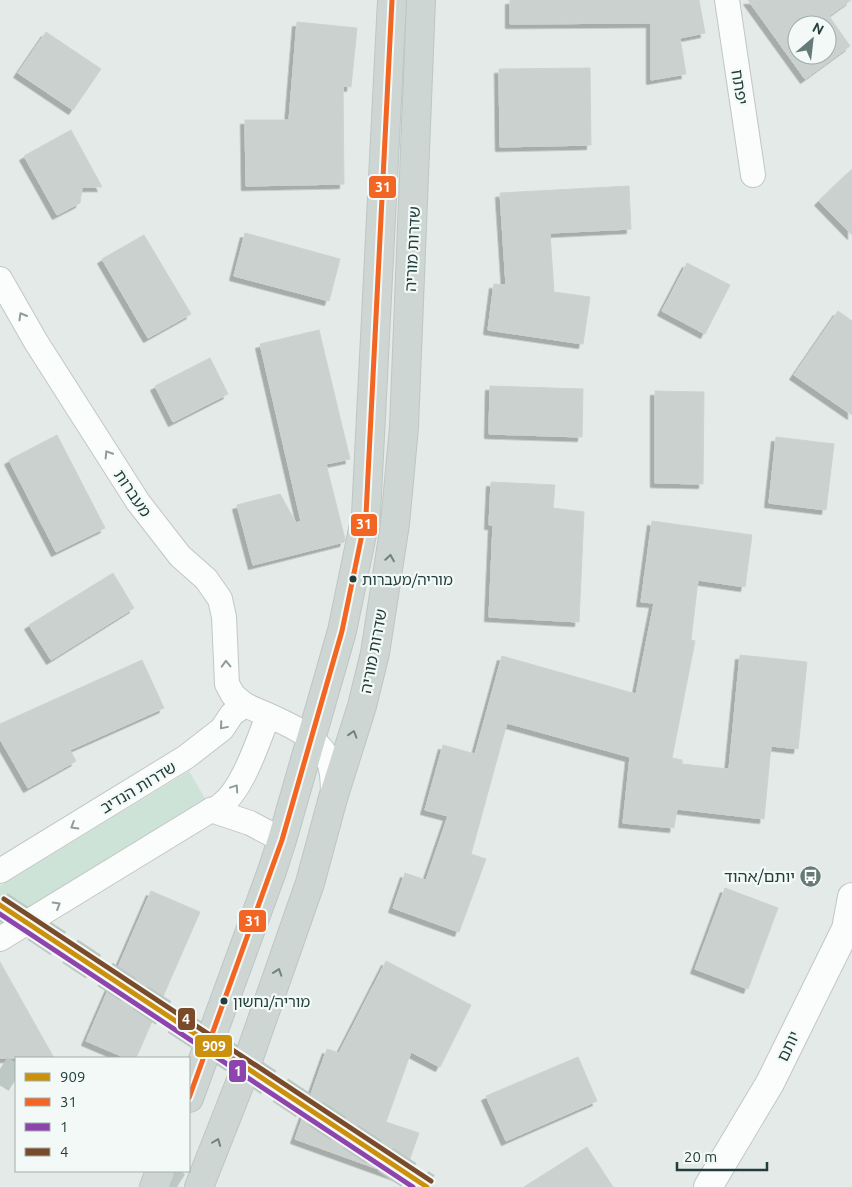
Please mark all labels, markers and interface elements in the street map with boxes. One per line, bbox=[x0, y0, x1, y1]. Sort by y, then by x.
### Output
north arrow bbox=[787, 15, 837, 65]
text: N bbox=[810, 19, 826, 38]
street label: יפתח bbox=[728, 68, 752, 106]
line badge: 31 bbox=[368, 175, 397, 199]
text: 31 bbox=[375, 179, 391, 195]
street label: שדרות מוריה bbox=[401, 206, 423, 292]
one-way arrow bbox=[18, 313, 28, 322]
one-way arrow bbox=[104, 451, 114, 460]
street label: מעברות bbox=[111, 466, 155, 520]
line badge: 31 bbox=[350, 513, 378, 537]
text: 31 bbox=[356, 516, 372, 532]
one-way arrow bbox=[384, 554, 394, 562]
place label: מוריה/מעברות bbox=[362, 571, 453, 588]
marker: מוריה/מעברות bbox=[348, 574, 358, 584]
street label: שדרות מוריה bbox=[356, 607, 390, 695]
one-way arrow bbox=[221, 660, 231, 668]
one-way arrow bbox=[220, 720, 229, 729]
one-way arrow bbox=[347, 730, 357, 738]
street label: שדרות הנדיב bbox=[97, 757, 179, 817]
one-way arrow bbox=[229, 784, 238, 794]
one-way arrow bbox=[71, 819, 80, 829]
bus stop icon: יותם/אהוד bbox=[799, 864, 823, 888]
place label: יותם/אהוד bbox=[724, 867, 795, 885]
one-way arrow bbox=[51, 901, 60, 911]
line badge: 31 bbox=[238, 909, 267, 933]
text: 31 bbox=[245, 913, 261, 929]
one-way arrow bbox=[273, 969, 283, 977]
place label: מוריה/נחשון bbox=[233, 993, 310, 1010]
marker: מוריה/נחשון bbox=[219, 996, 229, 1006]
line badge: 4 bbox=[177, 1007, 196, 1031]
text: 4 bbox=[182, 1011, 190, 1027]
street label: יותם bbox=[773, 1028, 803, 1064]
line badge: 909 bbox=[194, 1034, 233, 1058]
text: 909 bbox=[202, 1038, 226, 1054]
legend bbox=[15, 1057, 190, 1172]
line badge: 1 bbox=[228, 1059, 247, 1083]
text: 1 bbox=[234, 1063, 242, 1079]
text: 909 bbox=[60, 1068, 85, 1085]
text: 31 bbox=[60, 1093, 77, 1110]
text: 1 bbox=[60, 1118, 68, 1135]
one-way arrow bbox=[211, 1138, 221, 1146]
scale bar bbox=[677, 1140, 767, 1172]
text: 4 bbox=[60, 1143, 68, 1160]
text: 20 m bbox=[684, 1148, 717, 1165]

